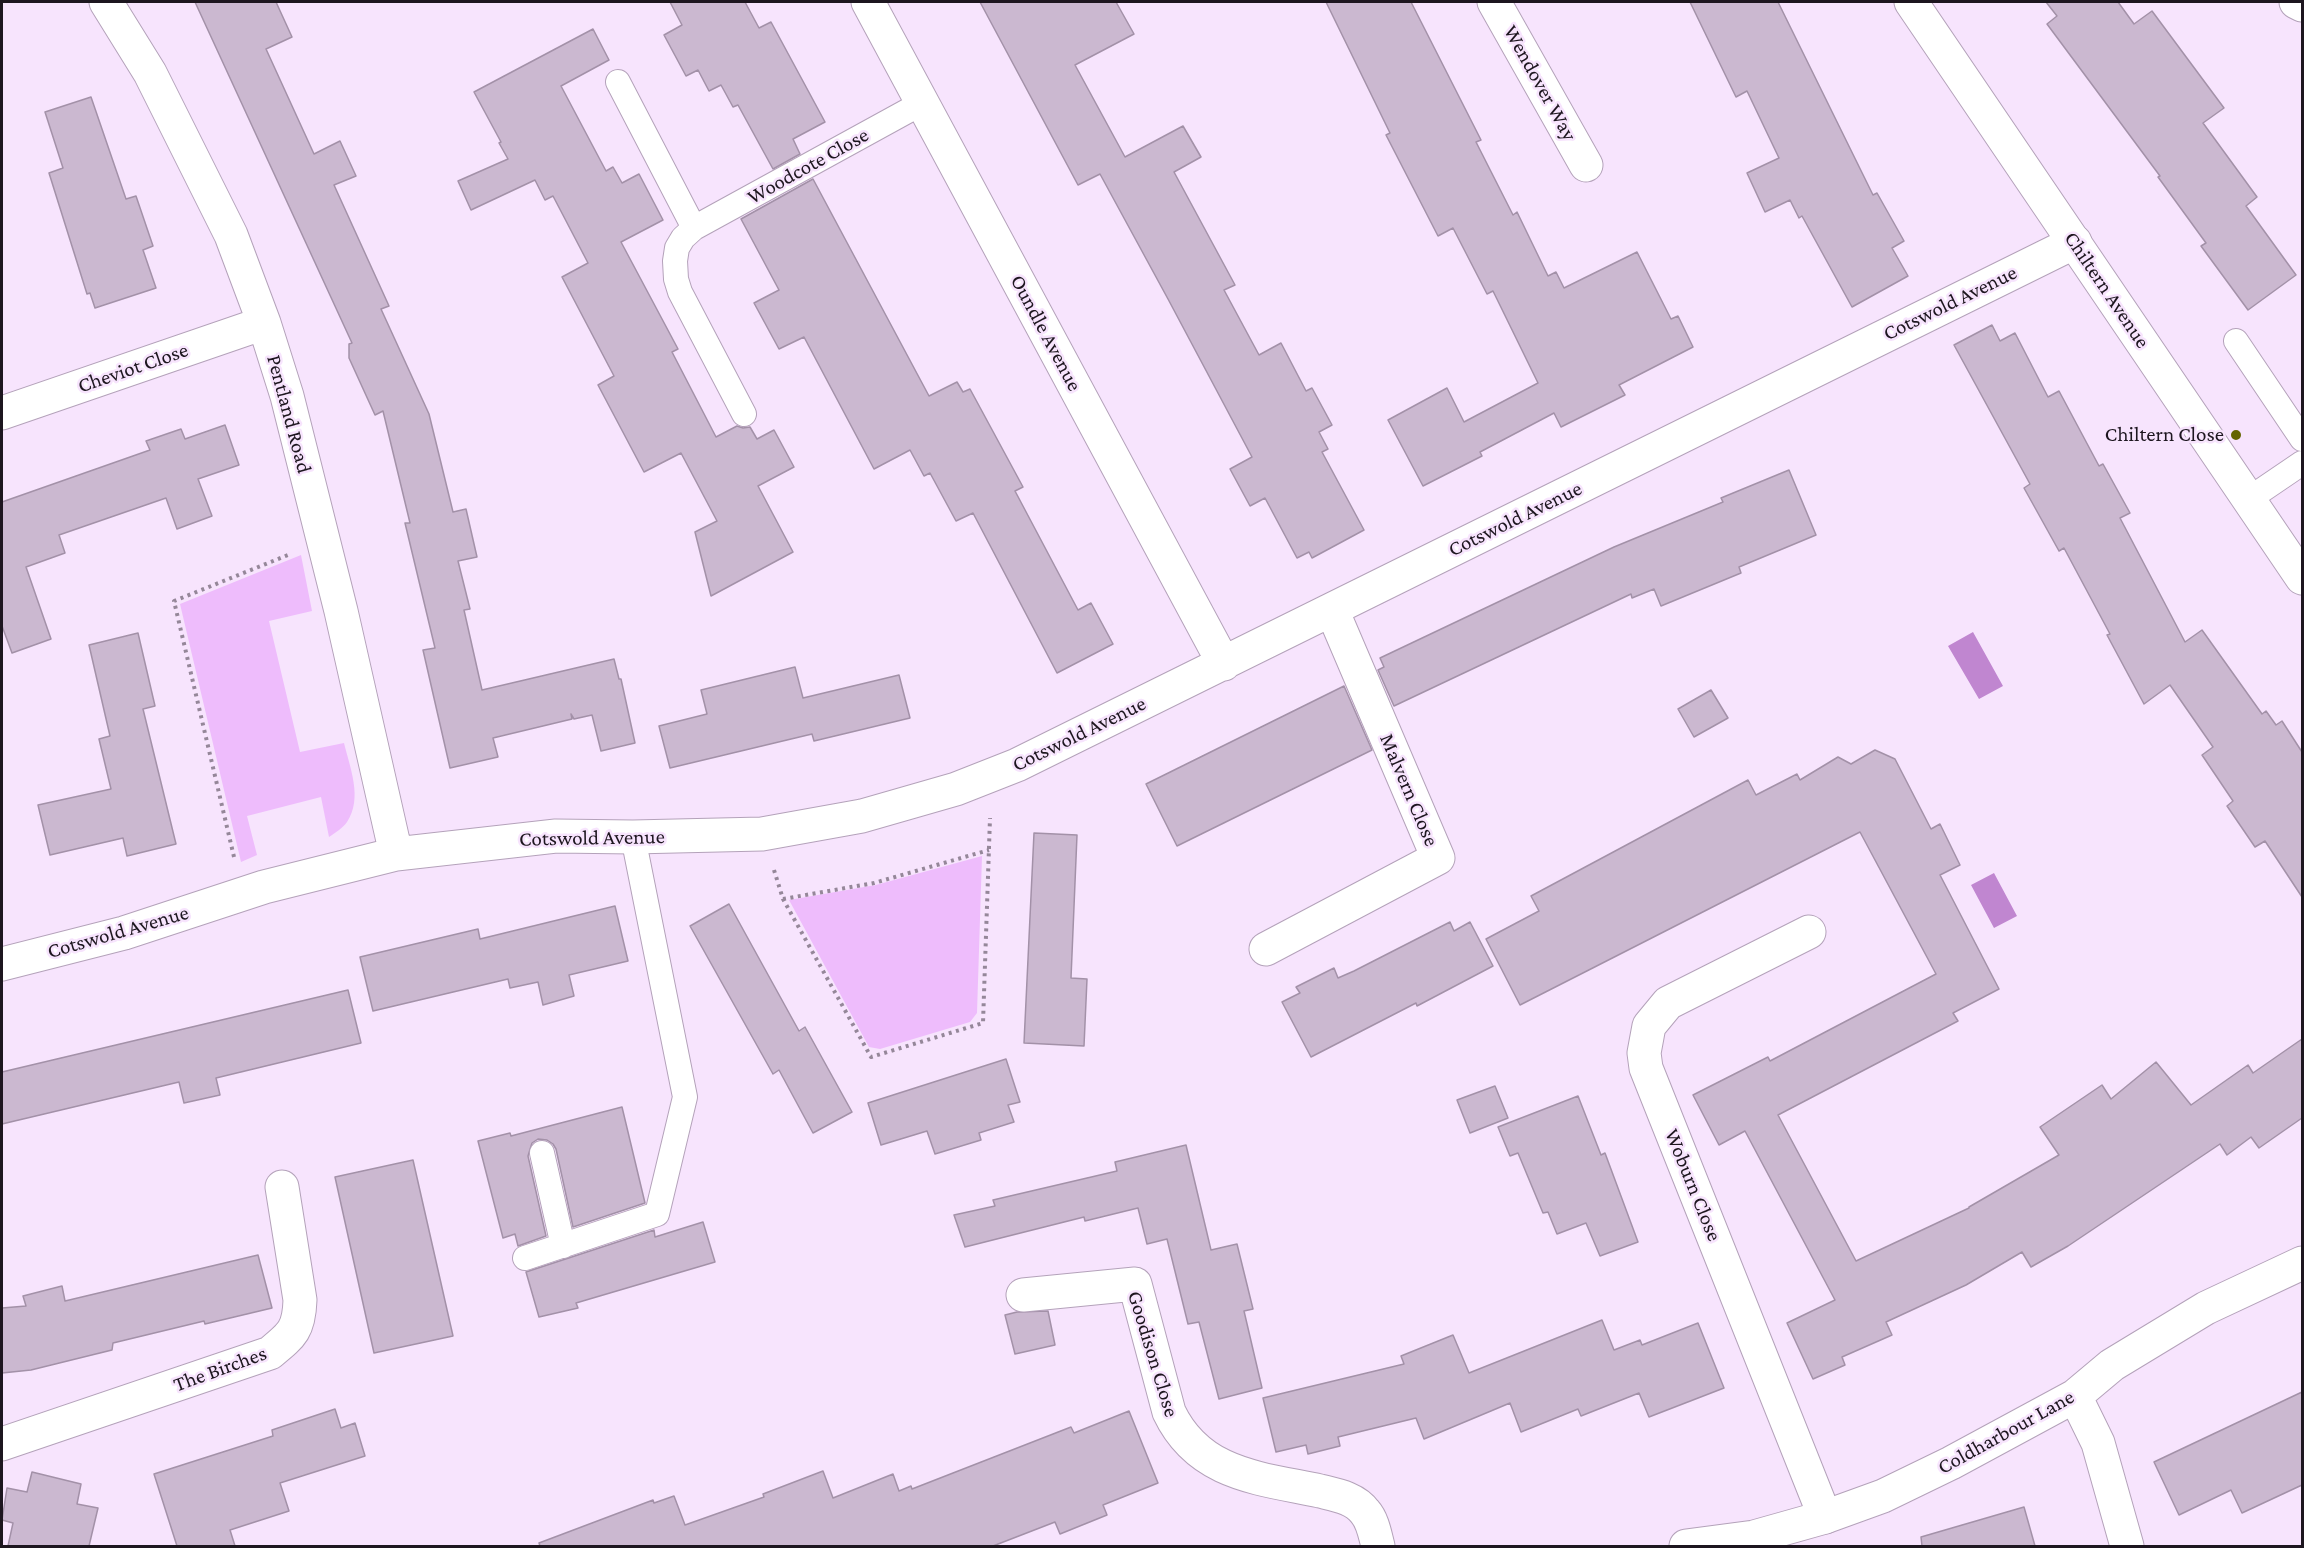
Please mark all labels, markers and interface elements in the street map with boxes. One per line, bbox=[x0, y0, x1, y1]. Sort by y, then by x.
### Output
street label: Wendover Way bbox=[1498, 21, 1582, 145]
street label: Woodcote Close bbox=[743, 122, 873, 210]
street label: Chiltern Avenue bbox=[2059, 227, 2155, 353]
street label: Cotswold Avenue bbox=[1879, 260, 2021, 346]
street label: Oundle Avenue bbox=[1005, 271, 1087, 395]
street label: Cheviot Close bbox=[74, 337, 192, 399]
street label: Pentland Road bbox=[261, 352, 317, 476]
place label: Chiltern Close bbox=[2105, 422, 2224, 448]
marker: Chiltern Close bbox=[2229, 428, 2243, 442]
street label: Cotswold Avenue bbox=[1444, 476, 1586, 562]
street label: Cotswold Avenue bbox=[1008, 691, 1150, 777]
street label: Malvern Close bbox=[1374, 730, 1444, 850]
street label: Cotswold Avenue bbox=[519, 824, 665, 852]
street label: Cotswold Avenue bbox=[45, 900, 191, 964]
street label: Woburn Close bbox=[1659, 1125, 1727, 1245]
street label: Goodison Close bbox=[1122, 1288, 1184, 1420]
street label: The Birches bbox=[170, 1341, 270, 1397]
street label: Coldharbour Lane bbox=[1933, 1384, 2079, 1480]

